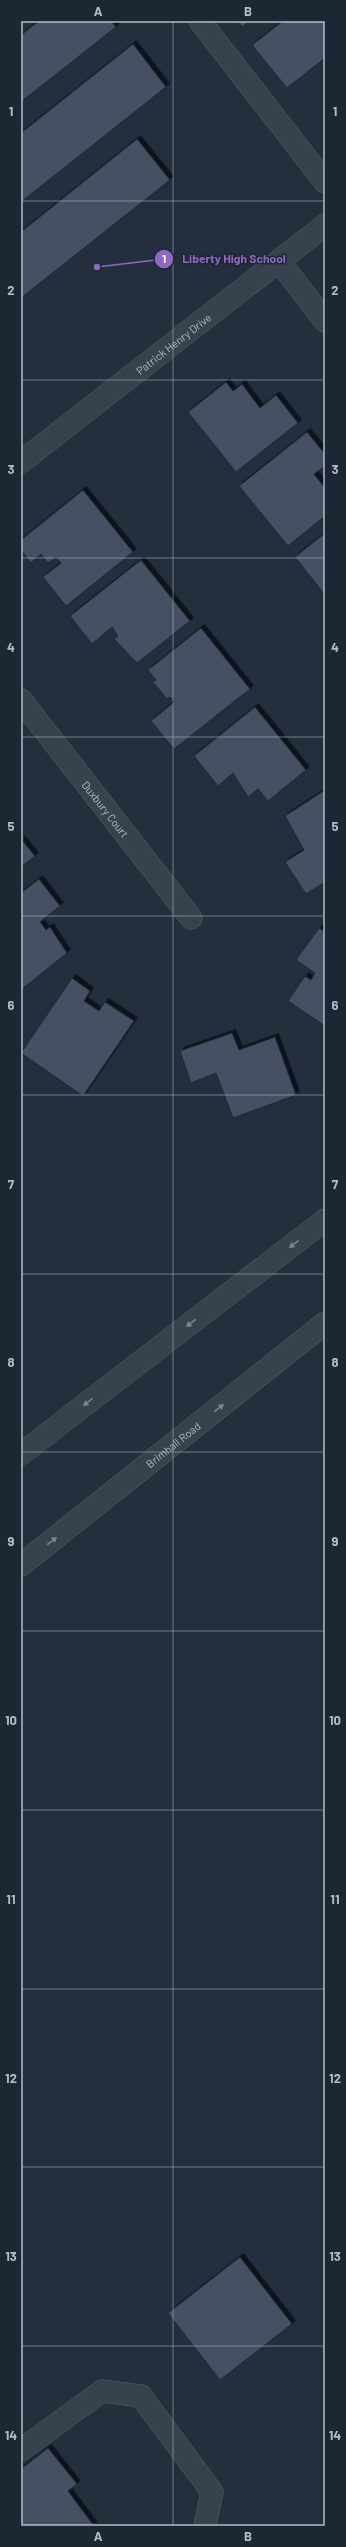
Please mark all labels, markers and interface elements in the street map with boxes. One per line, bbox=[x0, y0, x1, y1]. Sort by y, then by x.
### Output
text: A bbox=[94, 3, 103, 19]
text: B bbox=[244, 3, 252, 19]
text: 1 bbox=[9, 103, 13, 119]
text: 1 bbox=[333, 103, 337, 119]
callout: Liberty High School bbox=[154, 247, 293, 271]
text: 1 bbox=[162, 251, 166, 265]
text: Liberty High School bbox=[182, 251, 286, 265]
text: 2 bbox=[7, 282, 15, 298]
text: 2 bbox=[331, 282, 339, 298]
street label: Patrick Henry Drive bbox=[133, 310, 213, 377]
text: 3 bbox=[7, 461, 15, 477]
text: 3 bbox=[331, 461, 339, 477]
text: 4 bbox=[7, 639, 15, 655]
text: 4 bbox=[331, 639, 339, 655]
street label: Duxbury Court bbox=[80, 778, 132, 840]
text: 5 bbox=[7, 818, 15, 834]
text: 5 bbox=[331, 818, 339, 834]
text: 6 bbox=[8, 997, 15, 1013]
text: 6 bbox=[332, 997, 339, 1013]
text: 7 bbox=[8, 1176, 15, 1192]
text: 7 bbox=[332, 1176, 339, 1192]
one-way arrow bbox=[289, 1240, 300, 1248]
one-way arrow bbox=[186, 1319, 197, 1327]
text: 8 bbox=[7, 1354, 15, 1370]
text: 8 bbox=[331, 1354, 339, 1370]
one-way arrow bbox=[83, 1398, 94, 1407]
one-way arrow bbox=[214, 1403, 224, 1412]
street label: Brimhall Road bbox=[143, 1419, 203, 1470]
text: 9 bbox=[8, 1533, 15, 1549]
text: 9 bbox=[332, 1533, 339, 1549]
one-way arrow bbox=[46, 1536, 57, 1545]
text: 10 bbox=[5, 1712, 17, 1728]
text: 10 bbox=[329, 1712, 341, 1728]
text: 11 bbox=[6, 1891, 16, 1907]
text: 11 bbox=[330, 1891, 340, 1907]
text: 12 bbox=[5, 2070, 17, 2086]
text: 12 bbox=[329, 2070, 341, 2086]
text: 13 bbox=[5, 2248, 17, 2264]
text: 13 bbox=[329, 2248, 341, 2264]
text: 14 bbox=[5, 2427, 17, 2443]
text: 14 bbox=[329, 2427, 341, 2443]
text: A bbox=[94, 2528, 103, 2544]
text: B bbox=[244, 2528, 252, 2544]

